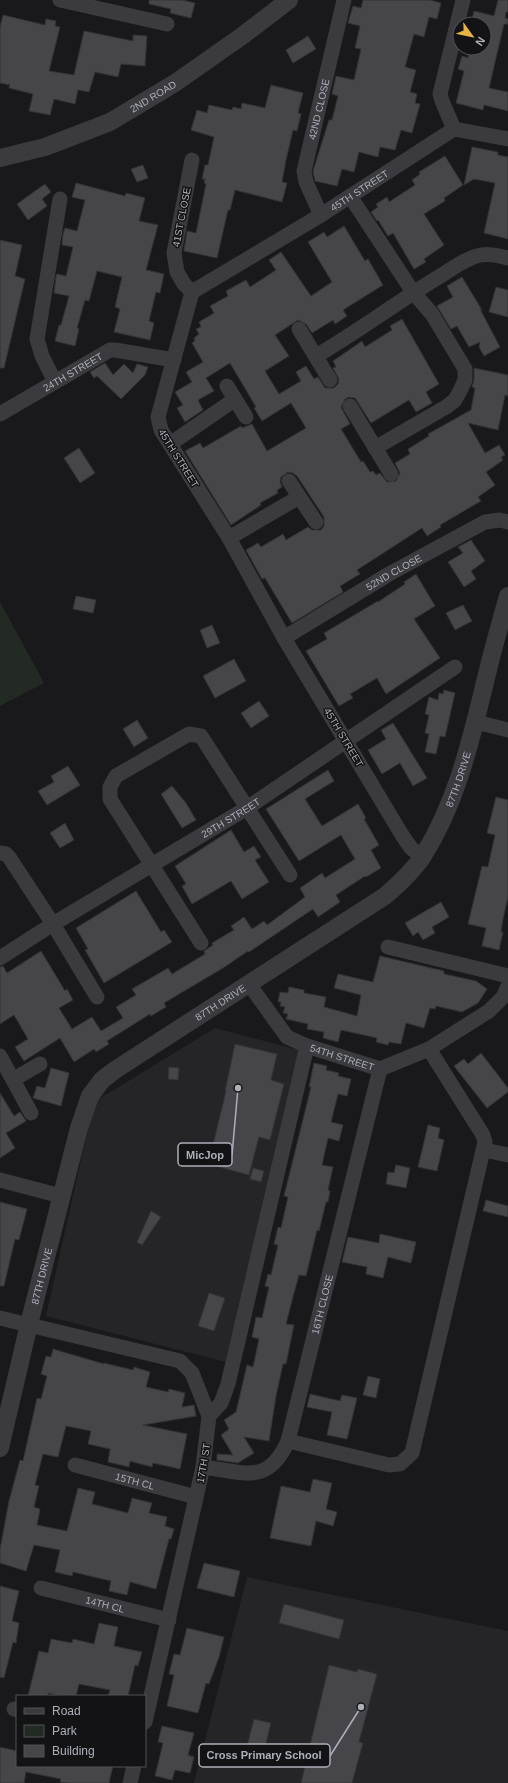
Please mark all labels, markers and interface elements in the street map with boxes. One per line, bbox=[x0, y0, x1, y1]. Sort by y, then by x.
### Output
north arrow bbox=[452, 16, 492, 56]
text: N bbox=[473, 35, 488, 48]
street label: 42ND CLOSE bbox=[307, 77, 331, 141]
street label: 2ND ROAD bbox=[128, 79, 178, 115]
street label: 45TH STREET bbox=[328, 168, 390, 213]
street label: 41ST CLOSE bbox=[170, 186, 193, 248]
street label: 24TH STREET bbox=[41, 351, 104, 394]
street label: 45TH STREET bbox=[156, 427, 201, 489]
street label: 52ND CLOSE bbox=[364, 552, 424, 593]
street label: 45TH STREET bbox=[322, 706, 365, 769]
street label: 87TH DRIVE bbox=[444, 750, 473, 809]
street label: 29TH STREET bbox=[199, 796, 262, 840]
street label: 87TH DRIVE bbox=[193, 982, 248, 1023]
street label: 54TH STREET bbox=[309, 1042, 375, 1073]
callout: MicJop bbox=[178, 1143, 232, 1166]
text: MicJop bbox=[186, 1149, 224, 1161]
street label: 87TH DRIVE bbox=[29, 1246, 54, 1305]
street label: 16TH CLOSE bbox=[310, 1273, 335, 1335]
street label: 17TH ST bbox=[195, 1442, 212, 1484]
street label: 15TH CL bbox=[114, 1471, 156, 1492]
street label: 14TH CL bbox=[84, 1594, 126, 1615]
legend bbox=[16, 1695, 146, 1767]
text: Road bbox=[52, 1704, 81, 1718]
text: Park bbox=[52, 1724, 78, 1738]
text: Building bbox=[52, 1744, 95, 1758]
callout: Cross Primary School bbox=[199, 1744, 330, 1767]
text: Cross Primary School bbox=[207, 1749, 321, 1761]

